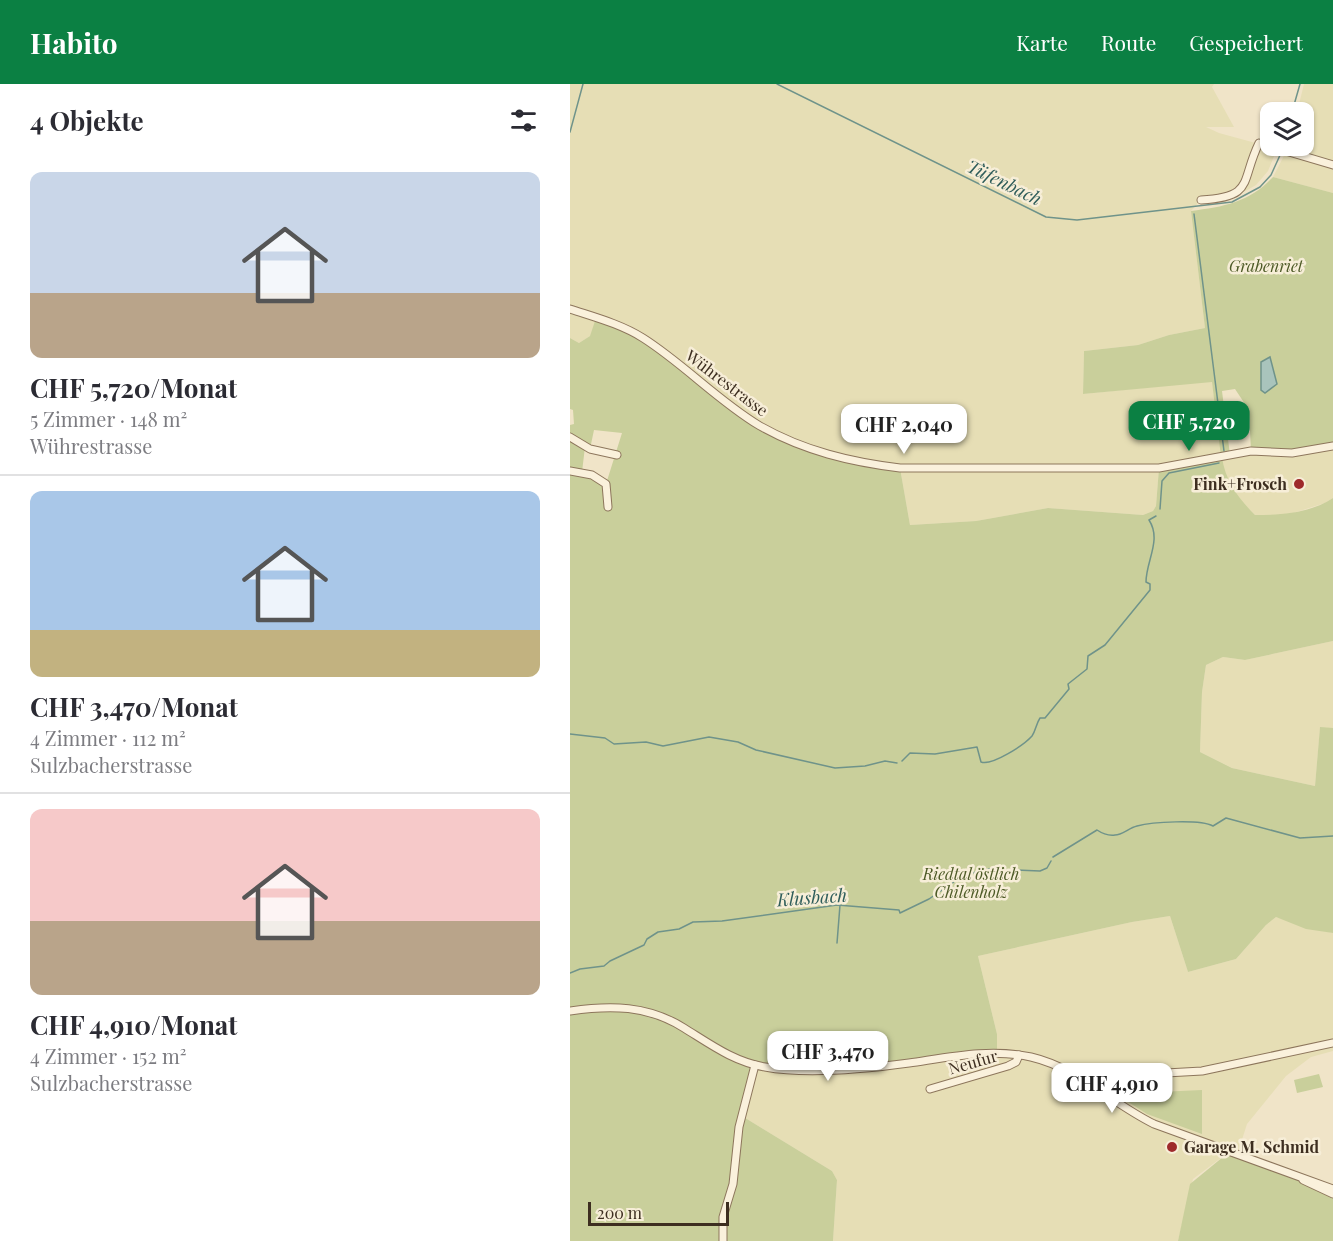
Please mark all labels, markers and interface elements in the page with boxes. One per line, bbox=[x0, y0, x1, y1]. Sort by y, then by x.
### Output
text: Habito bbox=[30, 24, 118, 61]
text: Karte bbox=[1016, 28, 1068, 56]
text: Route bbox=[1101, 28, 1156, 56]
text: Gespeichert bbox=[1189, 28, 1303, 56]
map controls bbox=[1260, 102, 1314, 156]
button: layers bbox=[1260, 102, 1314, 156]
text: 4 Objekte bbox=[30, 103, 144, 138]
icon: filters bbox=[507, 104, 540, 137]
water label: Tüfenbach bbox=[963, 154, 1046, 211]
icon: home bbox=[231, 211, 339, 319]
park label: Grabenriet bbox=[1229, 255, 1304, 276]
street label: Wührestrasse bbox=[681, 344, 773, 420]
text: CHF 5,720/Monat bbox=[30, 370, 237, 405]
pin: CHF 5,720 bbox=[1120, 401, 1258, 452]
pin: CHF 2,040 bbox=[835, 404, 973, 455]
text: 5 Zimmer · 148 m² bbox=[30, 405, 187, 432]
text: CHF 5,720 bbox=[1143, 407, 1235, 434]
text: CHF 2,040 bbox=[855, 410, 953, 437]
text: Wührestrasse bbox=[30, 432, 152, 459]
place label: Fink+Frosch bbox=[1193, 473, 1287, 494]
marker: Fink+Frosch bbox=[1292, 477, 1306, 491]
icon: home bbox=[231, 530, 339, 638]
text: CHF 3,470/Monat bbox=[30, 689, 238, 724]
text: 4 Zimmer · 112 m² bbox=[30, 724, 186, 751]
text: Sulzbacherstrasse bbox=[30, 751, 192, 778]
icon: home bbox=[231, 848, 339, 956]
park label: Riedtal östlich Chilenholz bbox=[922, 863, 1019, 902]
water label: Klusbach bbox=[775, 883, 848, 911]
text: CHF 4,910/Monat bbox=[30, 1007, 237, 1042]
pin: CHF 3,470 bbox=[759, 1031, 897, 1082]
text: CHF 3,470 bbox=[781, 1037, 875, 1064]
text: 4 Zimmer · 152 m² bbox=[30, 1042, 187, 1069]
street label: Neufur bbox=[946, 1045, 1000, 1079]
pin: CHF 4,910 bbox=[1043, 1063, 1181, 1114]
text: Sulzbacherstrasse bbox=[30, 1069, 192, 1096]
text: CHF 4,910 bbox=[1065, 1069, 1159, 1096]
place label: Garage M. Schmid bbox=[1184, 1136, 1320, 1157]
marker: Garage M. Schmid bbox=[1165, 1140, 1179, 1154]
scale bar bbox=[588, 1199, 729, 1226]
text: 200 m bbox=[597, 1202, 642, 1223]

